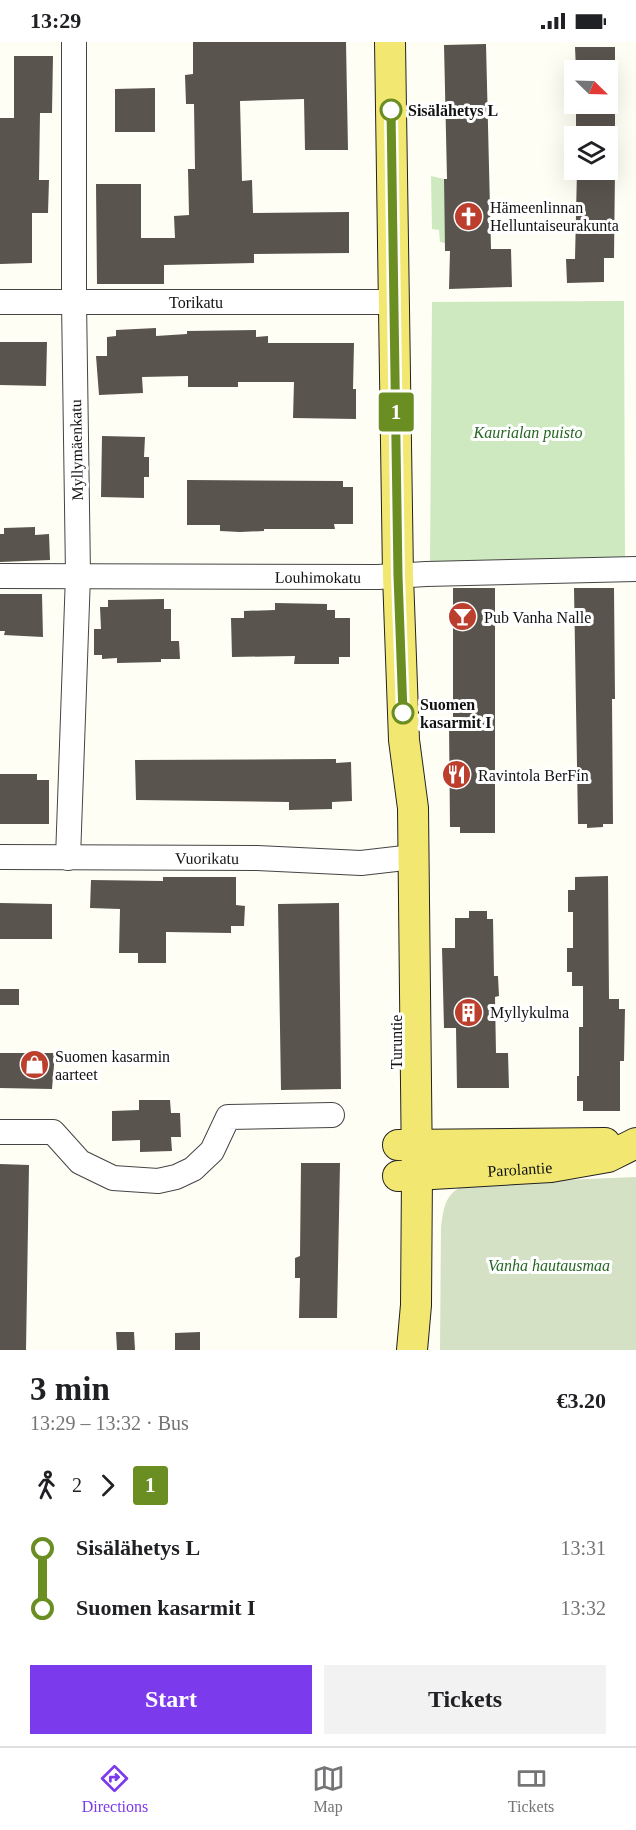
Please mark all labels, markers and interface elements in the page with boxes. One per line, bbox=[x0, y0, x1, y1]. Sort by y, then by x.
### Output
text: 13:29 bbox=[30, 8, 81, 33]
north arrow bbox=[564, 60, 618, 114]
map controls bbox=[564, 60, 618, 180]
marker: Sisälähetys L bbox=[380, 99, 402, 121]
place label: Sisälähetys L bbox=[408, 102, 498, 120]
button: layers bbox=[564, 126, 618, 180]
place label: Hämeenlinnan Helluntaiseurakunta bbox=[490, 199, 619, 234]
church icon: Hämeenlinnan Helluntaiseurakunta bbox=[453, 200, 485, 232]
street label: Torikatu bbox=[169, 294, 223, 311]
line badge: 1 bbox=[376, 392, 416, 431]
street label: Myllymäenkatu bbox=[67, 399, 87, 501]
text: 1 bbox=[391, 400, 401, 424]
park label: Kaurialan puisto bbox=[473, 424, 582, 442]
street label: Louhimokatu bbox=[275, 569, 361, 586]
bar icon: Pub Vanha Nalle bbox=[447, 601, 479, 633]
place label: Pub Vanha Nalle bbox=[484, 609, 591, 626]
place label: Suomen kasarmit I bbox=[420, 696, 492, 731]
marker: Suomen kasarmit I bbox=[392, 702, 414, 724]
restaurant icon: Ravintola BerFin bbox=[441, 759, 473, 791]
place label: Ravintola BerFin bbox=[478, 767, 589, 784]
street label: Vuorikatu bbox=[175, 850, 239, 867]
building icon: Myllykulma bbox=[453, 996, 485, 1028]
place label: Myllykulma bbox=[490, 1004, 569, 1022]
street label: Turuntie bbox=[388, 1015, 405, 1069]
place label: Suomen kasarmin aarteet bbox=[55, 1048, 170, 1083]
shop icon: Suomen kasarmin aarteet bbox=[18, 1049, 50, 1081]
street label: Parolantie bbox=[487, 1159, 553, 1180]
park label: Vanha hautausmaa bbox=[488, 1257, 610, 1274]
text: 3 min bbox=[30, 1371, 110, 1407]
text: €3.20 bbox=[557, 1388, 606, 1413]
text: 13:29 – 13:32 · Bus bbox=[30, 1412, 189, 1434]
icon: walk bbox=[30, 1469, 63, 1502]
icon: forward bbox=[91, 1469, 124, 1502]
text: 1 bbox=[145, 1473, 156, 1497]
text: 2 bbox=[72, 1474, 82, 1496]
text: Sisälähetys L bbox=[76, 1535, 200, 1560]
text: 13:31 bbox=[560, 1537, 606, 1559]
text: Suomen kasarmit I bbox=[76, 1595, 256, 1620]
text: 13:32 bbox=[560, 1597, 606, 1619]
button: Start bbox=[30, 1665, 312, 1734]
button: Tickets bbox=[324, 1665, 606, 1734]
tab: Directions bbox=[82, 1762, 148, 1816]
tab: Map bbox=[312, 1762, 345, 1816]
tab: Tickets bbox=[508, 1762, 554, 1816]

